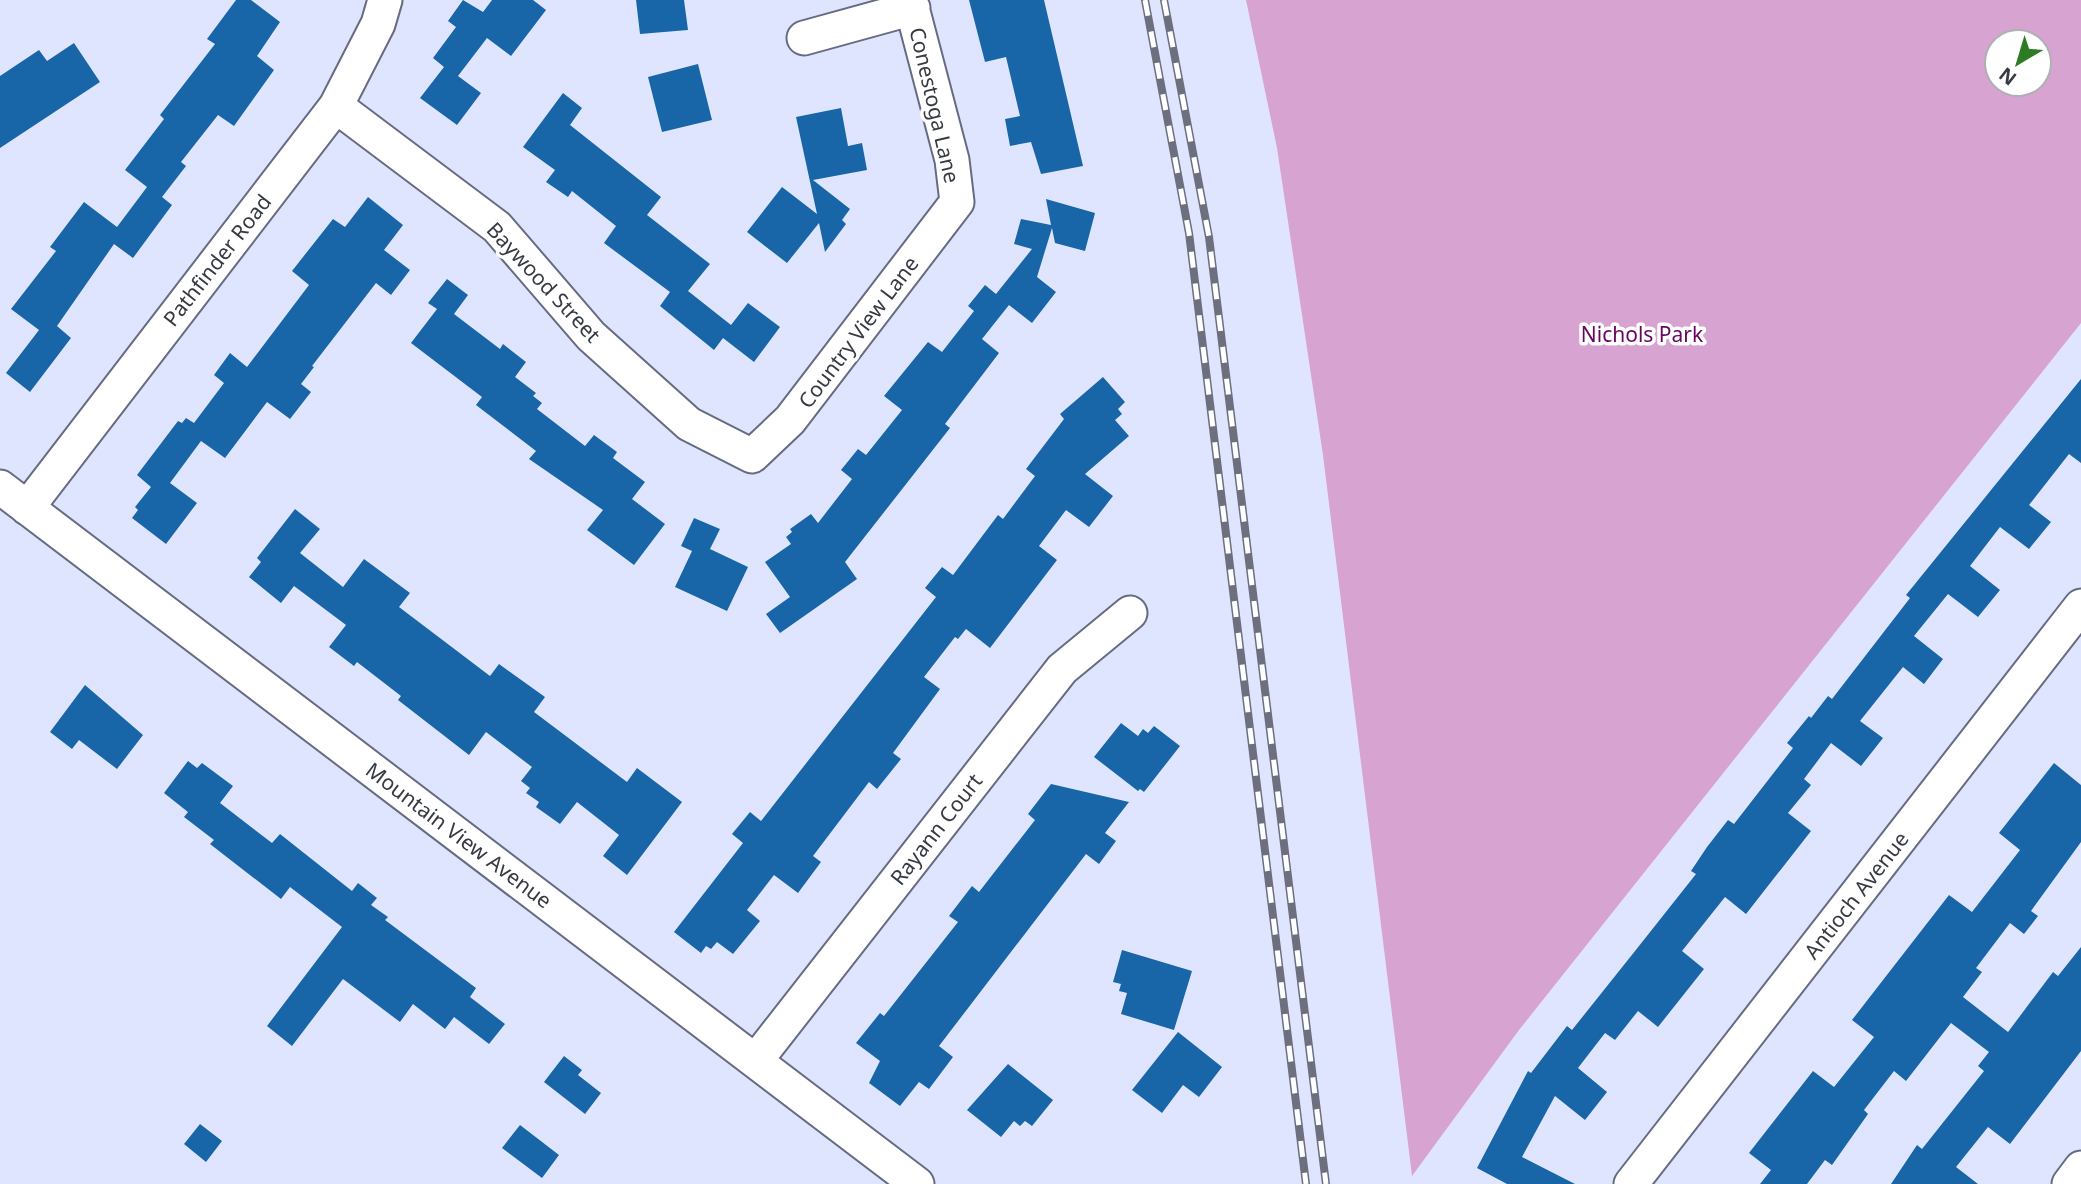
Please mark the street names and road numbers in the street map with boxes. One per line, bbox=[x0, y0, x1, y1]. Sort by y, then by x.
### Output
street label: Conestoga Lane bbox=[903, 24, 967, 186]
street label: Pathfinder Road bbox=[157, 188, 277, 332]
street label: Baywood Street bbox=[481, 216, 607, 349]
street label: Country View Lane bbox=[792, 250, 924, 414]
street label: Mountain View Avenue bbox=[360, 756, 558, 914]
street label: Rayann Court bbox=[884, 767, 989, 890]
street label: Antioch Avenue bbox=[1797, 826, 1915, 964]

